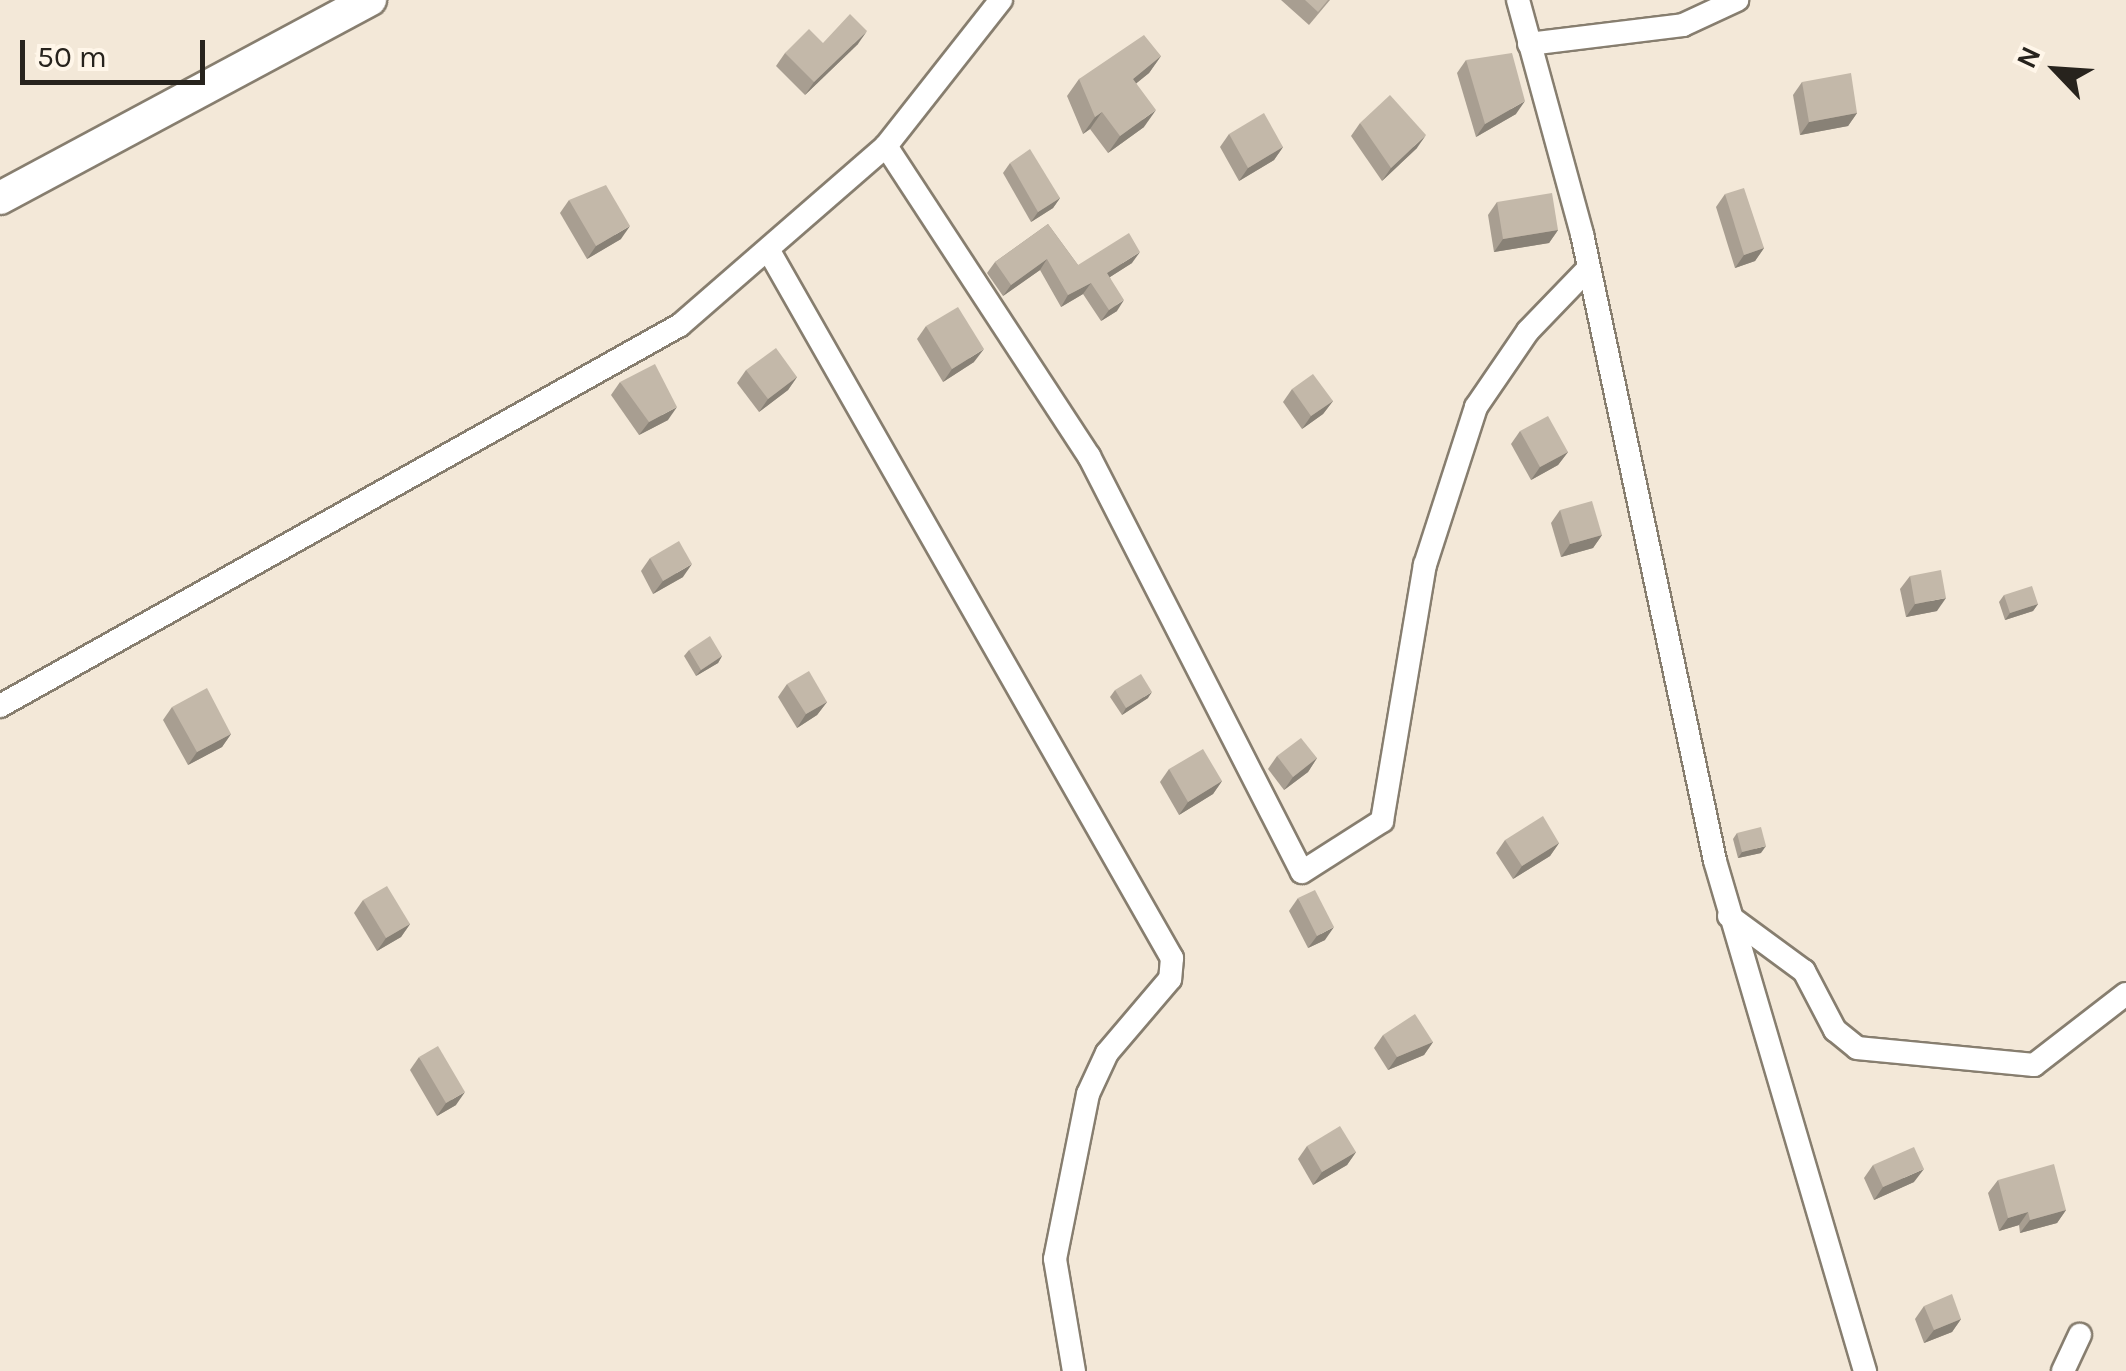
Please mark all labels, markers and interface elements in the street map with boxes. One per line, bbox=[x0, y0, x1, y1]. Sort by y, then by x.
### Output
scale bar bbox=[25, 20, 210, 82]
north arrow bbox=[2006, 20, 2106, 120]
text: 50 m bbox=[37, 39, 107, 75]
text: N bbox=[2009, 41, 2048, 73]

